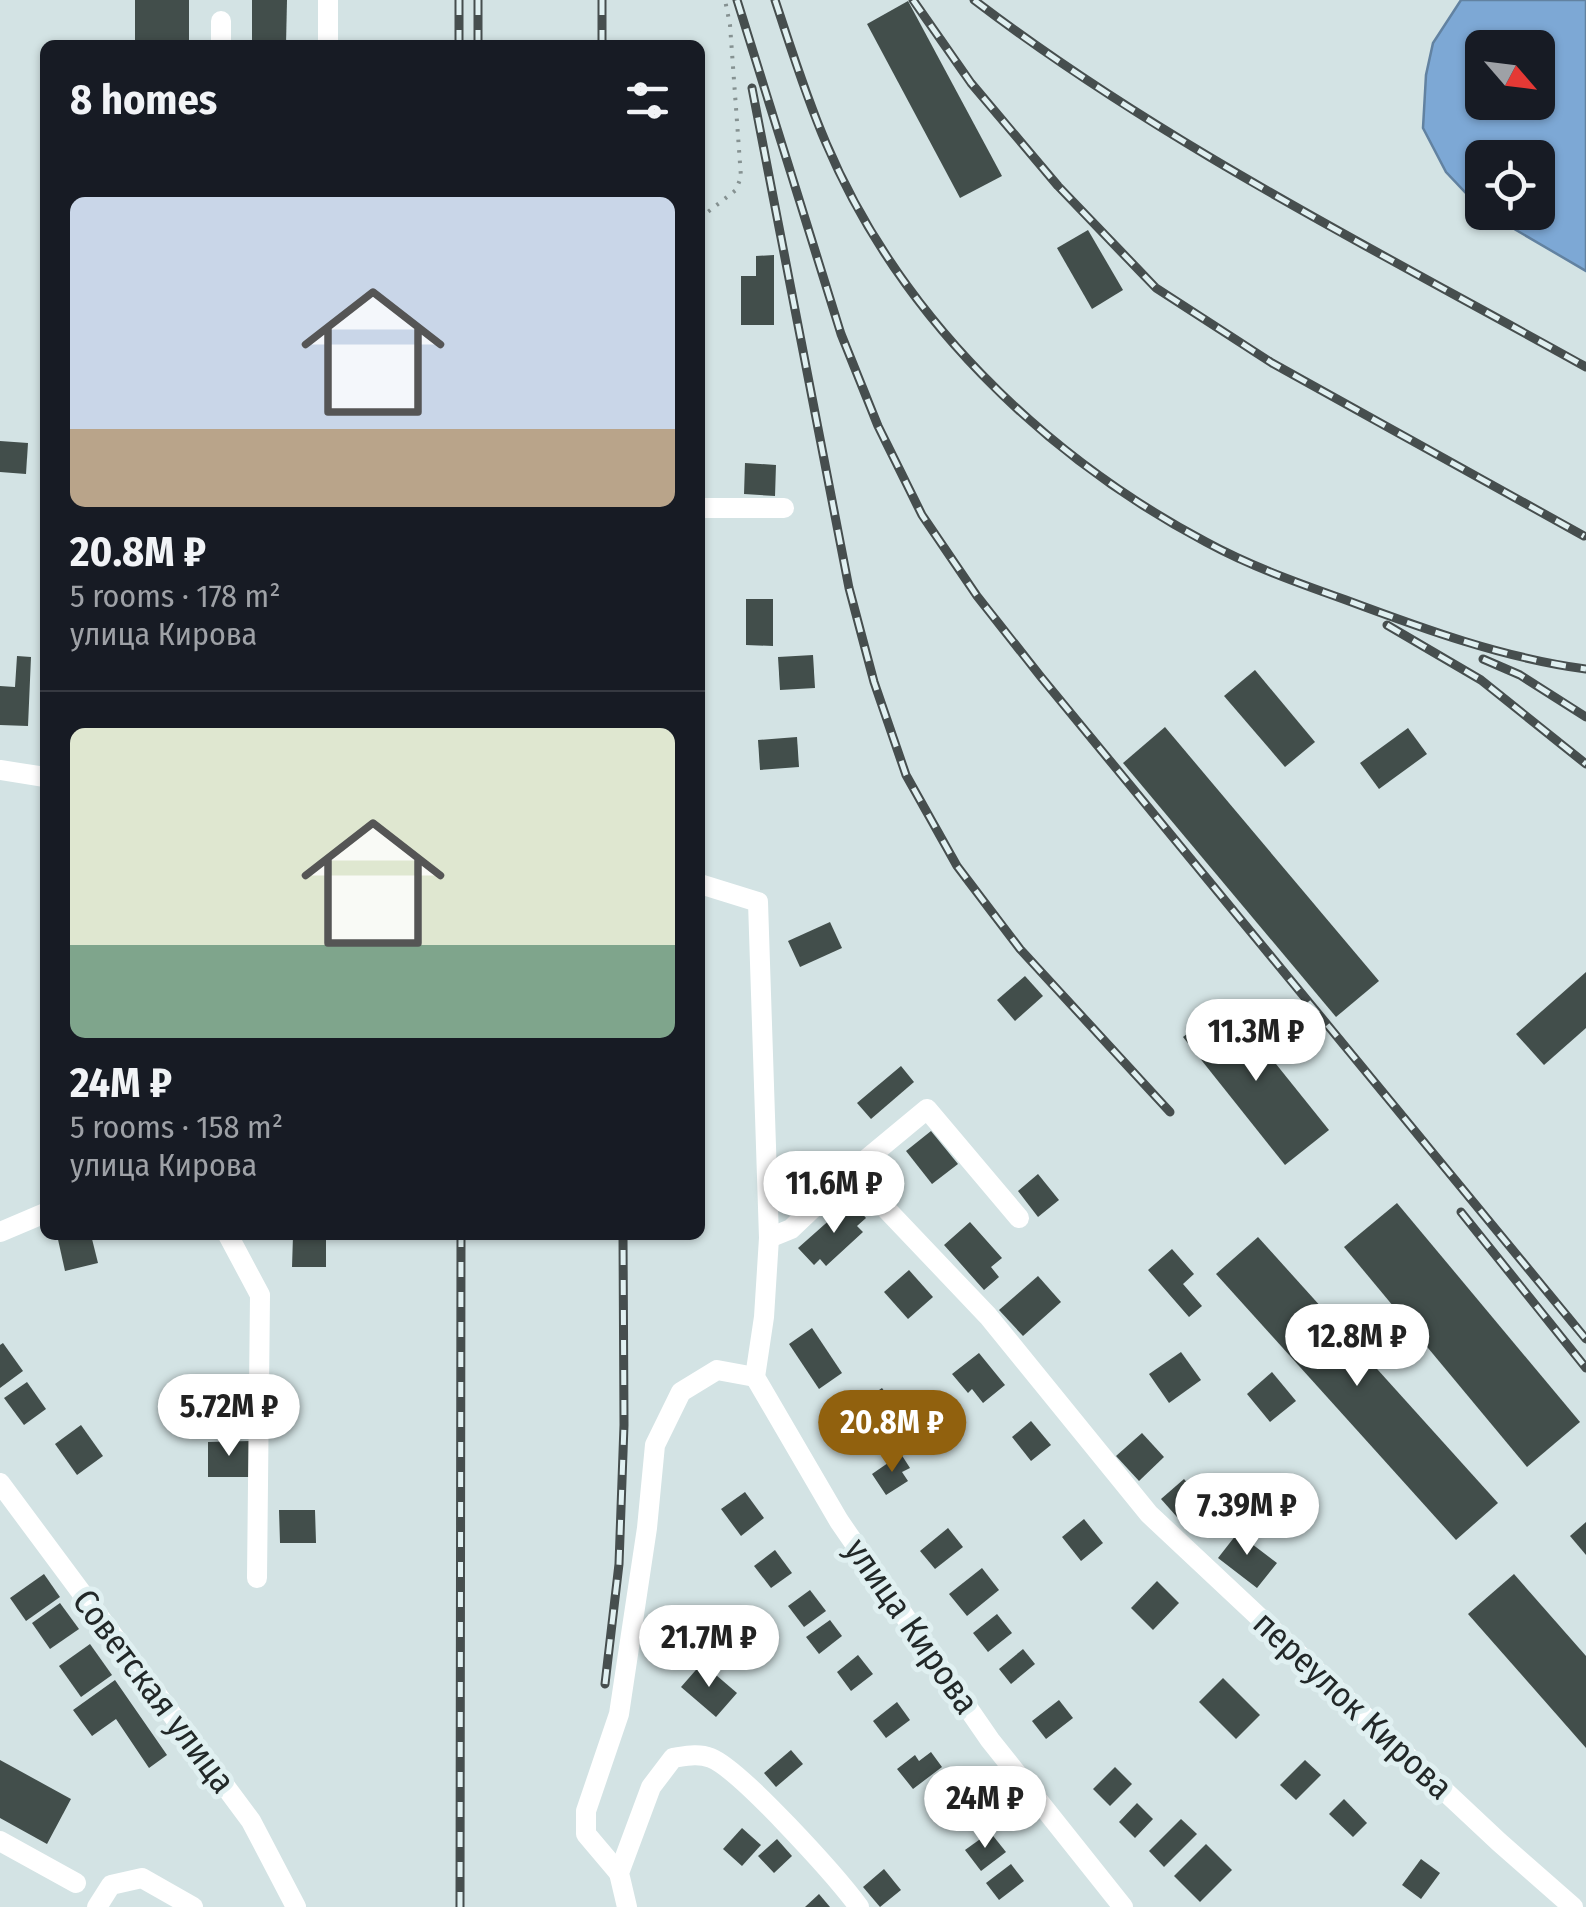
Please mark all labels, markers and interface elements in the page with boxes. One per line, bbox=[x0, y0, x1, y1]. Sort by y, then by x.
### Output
north arrow bbox=[1465, 30, 1555, 120]
map controls bbox=[1465, 30, 1555, 230]
icon: filters bbox=[620, 73, 675, 128]
text: 8 homes bbox=[70, 75, 217, 125]
button: locate bbox=[1465, 140, 1555, 230]
icon: home bbox=[283, 262, 463, 442]
text: 20.8M ₽ bbox=[70, 527, 206, 577]
text: 5 rooms · 178 m² bbox=[70, 577, 281, 615]
text: улица Кирова bbox=[70, 615, 257, 653]
icon: home bbox=[283, 793, 463, 973]
pin: 11.3M ₽ bbox=[1164, 999, 1348, 1084]
text: 11.3M ₽ bbox=[1208, 1012, 1304, 1050]
text: 24M ₽ bbox=[70, 1058, 172, 1108]
text: 5 rooms · 158 m² bbox=[70, 1108, 283, 1146]
text: улица Кирова bbox=[70, 1146, 257, 1184]
pin: 11.6M ₽ bbox=[742, 1151, 926, 1236]
text: 11.6M ₽ bbox=[785, 1164, 883, 1202]
pin: 12.8M ₽ bbox=[1265, 1304, 1449, 1389]
text: 12.8M ₽ bbox=[1307, 1317, 1407, 1355]
pin: 5.72M ₽ bbox=[137, 1374, 321, 1459]
text: 5.72M ₽ bbox=[180, 1387, 278, 1425]
pin: 20.8M ₽ bbox=[800, 1390, 984, 1475]
text: 20.8M ₽ bbox=[840, 1403, 944, 1441]
pin: 7.39M ₽ bbox=[1155, 1473, 1339, 1558]
text: 7.39M ₽ bbox=[1197, 1486, 1297, 1524]
street label: улица Кирова bbox=[836, 1530, 988, 1722]
street label: Советская улица bbox=[64, 1581, 244, 1801]
street label: переулок Кирова bbox=[1245, 1602, 1461, 1808]
pin: 21.7M ₽ bbox=[617, 1605, 801, 1690]
text: 21.7M ₽ bbox=[661, 1618, 757, 1656]
pin: 24M ₽ bbox=[915, 1766, 1055, 1851]
text: 24M ₽ bbox=[946, 1779, 1024, 1817]

